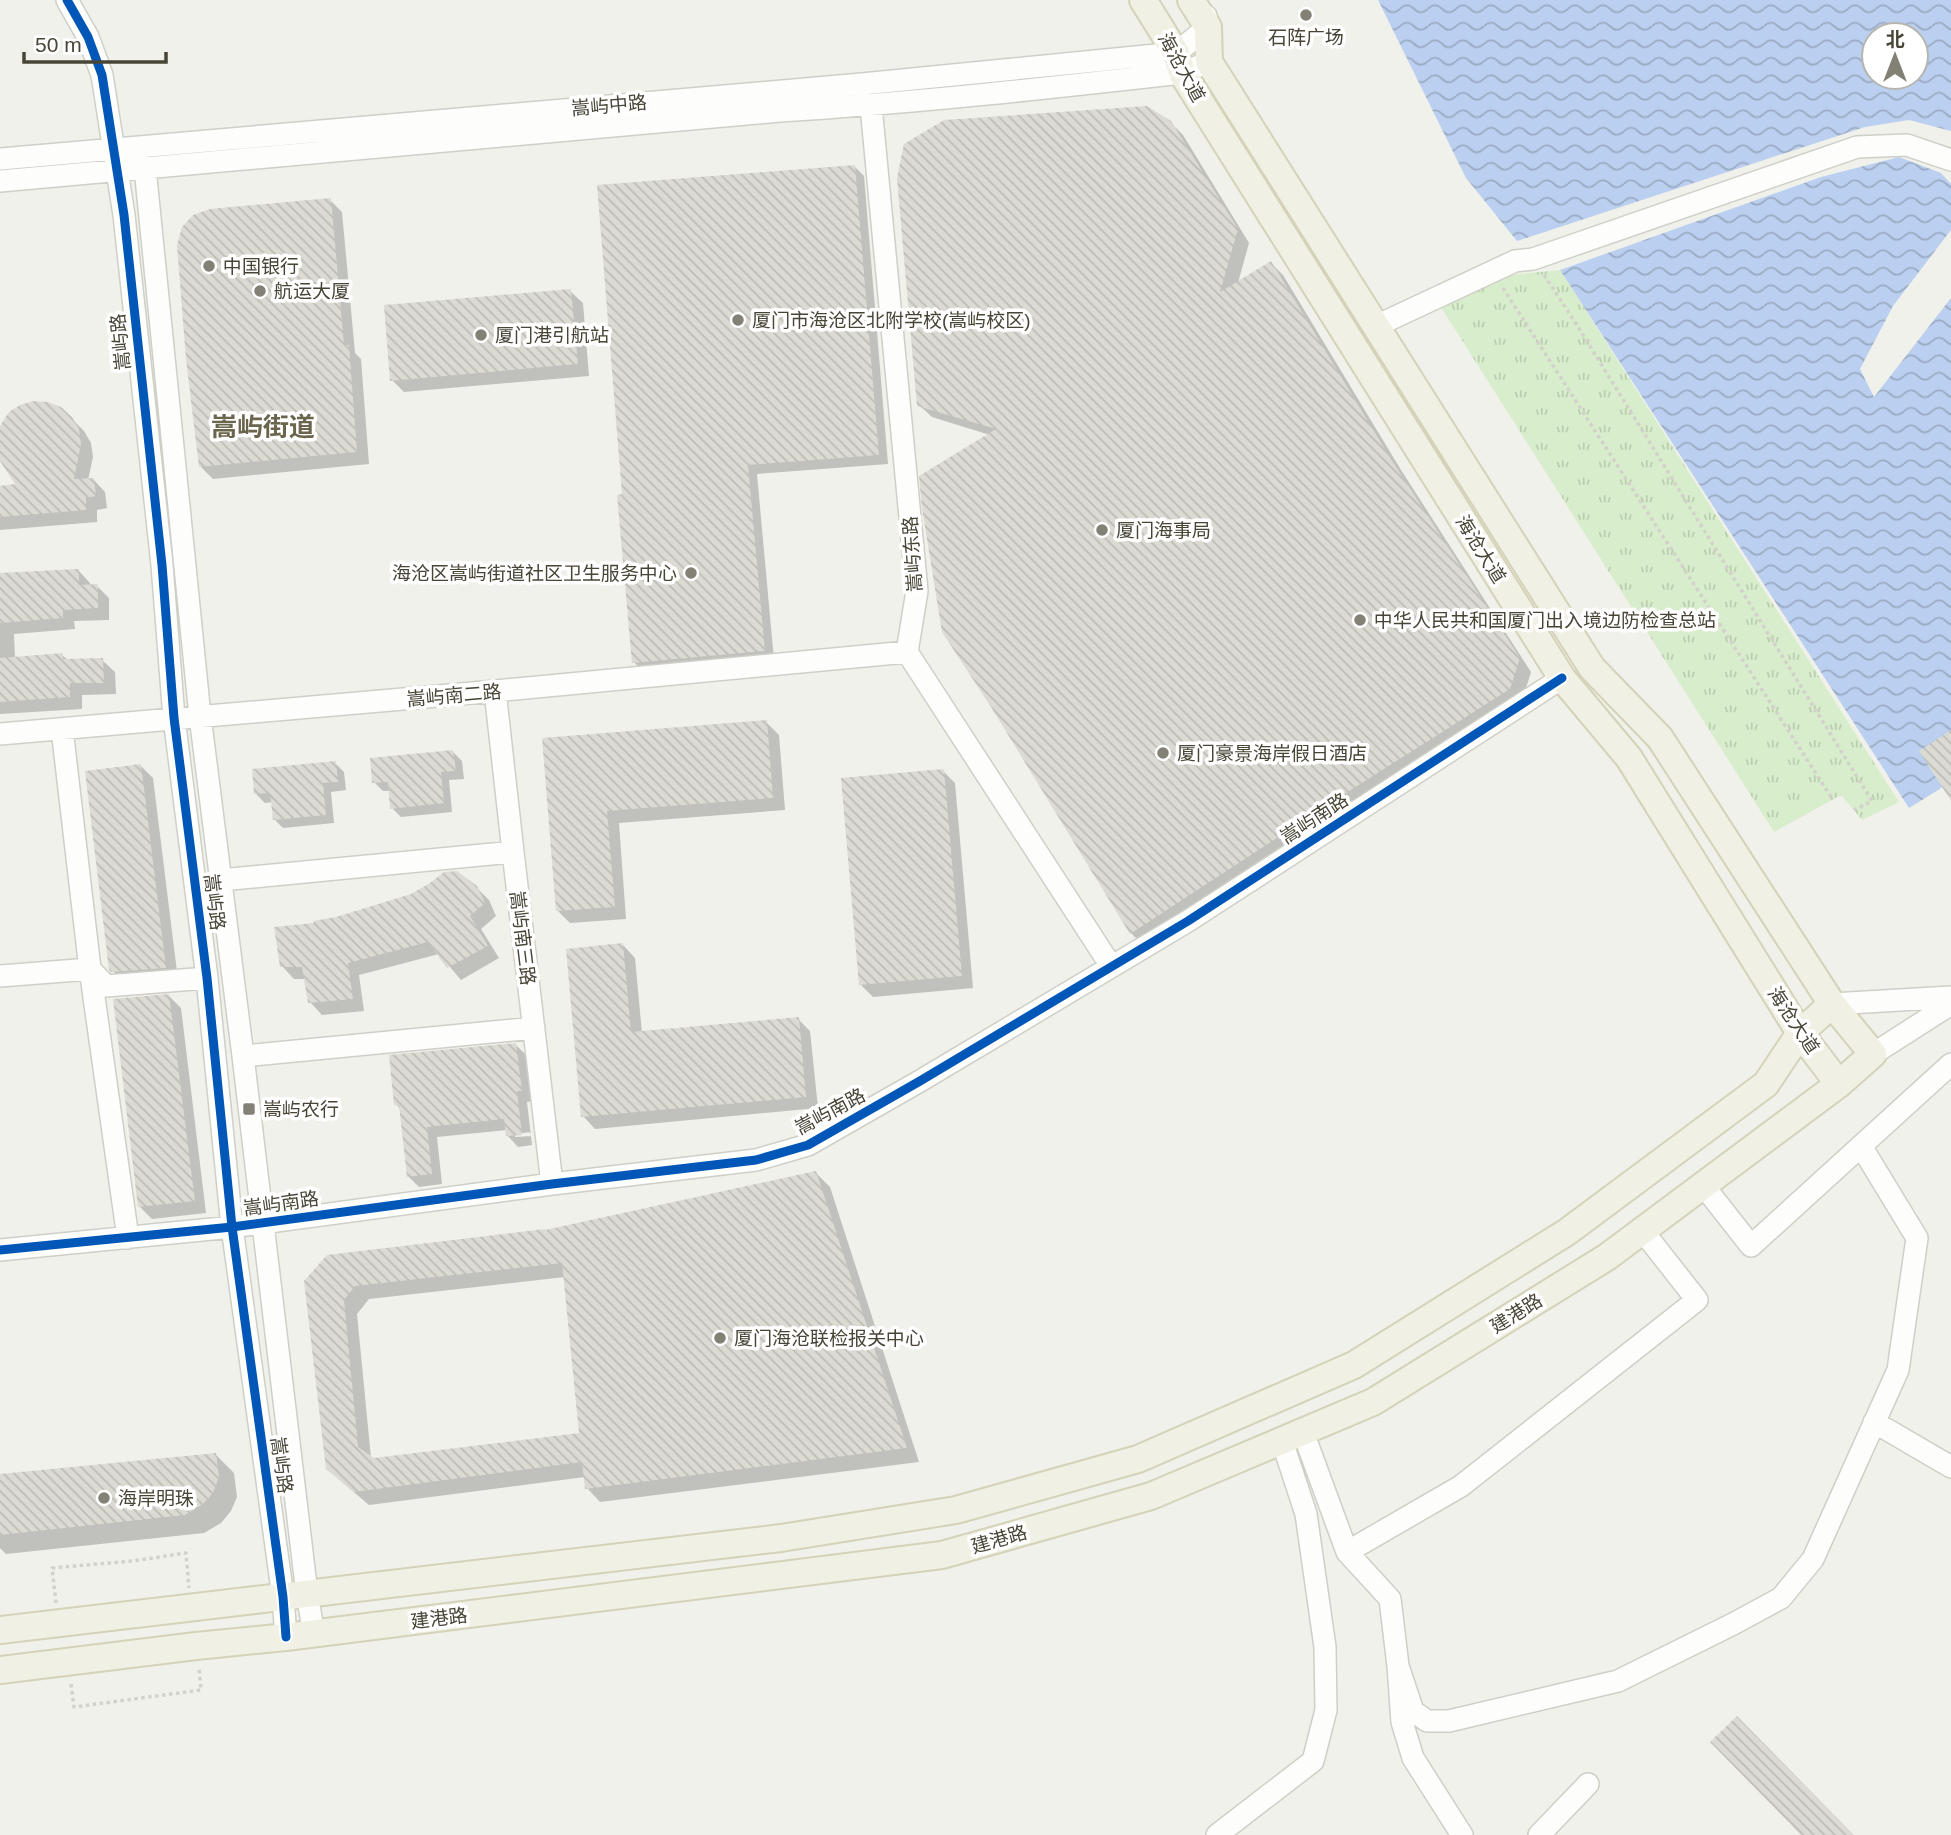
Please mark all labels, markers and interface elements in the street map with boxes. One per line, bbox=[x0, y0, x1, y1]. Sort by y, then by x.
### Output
marker: 石阵广场 bbox=[1298, 7, 1314, 23]
scale bar bbox=[24, 21, 166, 65]
north arrow bbox=[1860, 21, 1930, 91]
place label: 石阵广场 bbox=[1268, 27, 1344, 48]
street label: 海沧大道 bbox=[1154, 29, 1209, 106]
text: 北 bbox=[1885, 29, 1905, 50]
text: 50 m bbox=[35, 33, 82, 56]
street label: 嵩屿中路 bbox=[570, 92, 648, 119]
place label: 中国银行 bbox=[223, 256, 299, 277]
marker: 中国银行 bbox=[201, 258, 217, 274]
place label: 航运大厦 bbox=[274, 281, 350, 302]
marker: 航运大厦 bbox=[252, 283, 268, 299]
place label: 厦门市海沧区北附学校(嵩屿校区) bbox=[752, 310, 1031, 331]
street label: 嵩屿路 bbox=[107, 312, 134, 371]
marker: 厦门市海沧区北附学校(嵩屿校区) bbox=[730, 312, 746, 328]
place label: 厦门港引航站 bbox=[495, 325, 609, 346]
marker: 厦门港引航站 bbox=[473, 327, 489, 343]
district label: 嵩屿街道 bbox=[211, 412, 315, 442]
street label: 海沧大道 bbox=[1452, 511, 1510, 587]
street label: 嵩屿东路 bbox=[899, 515, 926, 593]
place label: 厦门海事局 bbox=[1116, 520, 1211, 541]
marker: 厦门海事局 bbox=[1094, 522, 1110, 538]
place label: 海沧区嵩屿街道社区卫生服务中心 bbox=[392, 563, 677, 584]
marker: 海沧区嵩屿街道社区卫生服务中心 bbox=[683, 565, 699, 581]
place label: 中华人民共和国厦门出入境边防检查总站 bbox=[1374, 610, 1716, 631]
marker: 中华人民共和国厦门出入境边防检查总站 bbox=[1352, 612, 1368, 628]
street label: 嵩屿南二路 bbox=[406, 681, 502, 710]
place label: 厦门豪景海岸假日酒店 bbox=[1177, 743, 1367, 764]
marker: 厦门豪景海岸假日酒店 bbox=[1155, 745, 1171, 761]
street label: 嵩屿南路 bbox=[1277, 789, 1352, 848]
street label: 嵩屿路 bbox=[201, 872, 228, 932]
street label: 嵩屿南三路 bbox=[506, 890, 539, 986]
street label: 海沧大道 bbox=[1764, 983, 1824, 1058]
street label: 嵩屿南路 bbox=[792, 1084, 869, 1139]
place label: 嵩屿农行 bbox=[263, 1099, 339, 1120]
marker: 嵩屿农行 bbox=[241, 1101, 257, 1117]
street label: 嵩屿南路 bbox=[242, 1188, 320, 1219]
street label: 建港路 bbox=[1487, 1289, 1546, 1337]
place label: 厦门海沧联检报关中心 bbox=[734, 1328, 924, 1349]
marker: 厦门海沧联检报关中心 bbox=[712, 1330, 728, 1346]
street label: 嵩屿路 bbox=[267, 1435, 296, 1495]
place label: 海岸明珠 bbox=[118, 1488, 194, 1509]
marker: 海岸明珠 bbox=[96, 1490, 112, 1506]
street label: 建港路 bbox=[969, 1522, 1029, 1557]
street label: 建港路 bbox=[409, 1605, 469, 1632]

